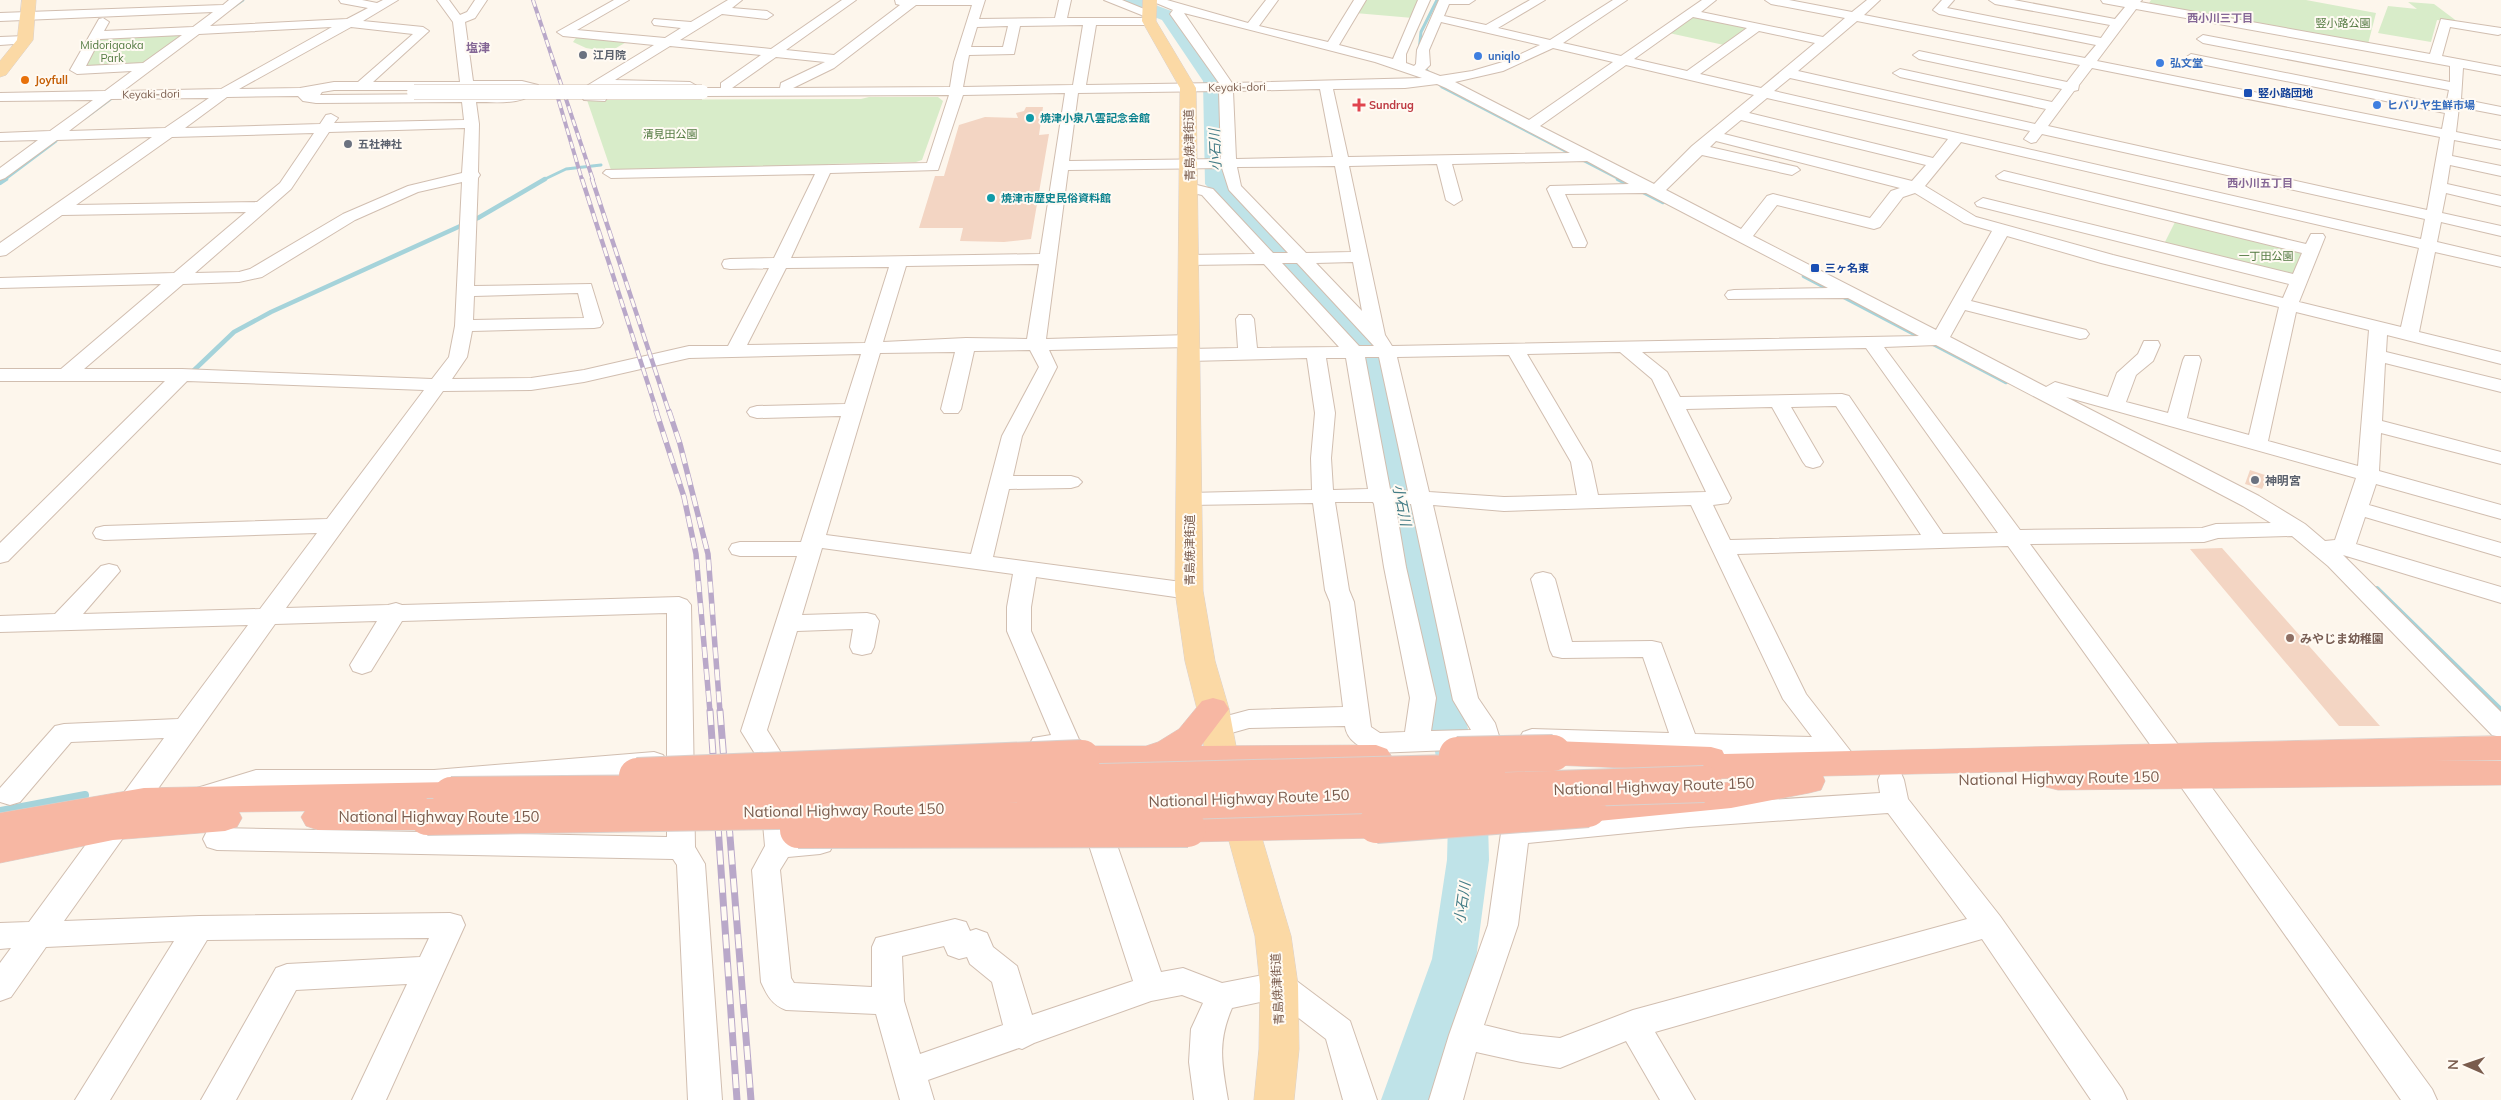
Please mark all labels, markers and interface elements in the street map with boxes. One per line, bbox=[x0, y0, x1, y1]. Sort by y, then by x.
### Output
district label: 西小川三丁目 bbox=[2187, 11, 2253, 25]
park label: 竪小路公園 bbox=[2316, 16, 2371, 30]
park label: Midorigaoka Park bbox=[80, 38, 144, 65]
district label: 塩津 bbox=[466, 40, 490, 55]
place label: 江月院 bbox=[593, 48, 626, 62]
marker: 江月院 bbox=[577, 49, 589, 61]
place label: uniqlo bbox=[1488, 49, 1521, 63]
marker: uniqlo bbox=[1472, 50, 1484, 62]
place label: 弘文堂 bbox=[2170, 56, 2203, 70]
marker: 弘文堂 bbox=[2154, 57, 2166, 69]
place label: Joyfull bbox=[35, 73, 68, 87]
marker: Joyfull bbox=[19, 74, 31, 86]
street label: Keyaki-dori bbox=[1208, 79, 1266, 95]
street label: Keyaki-dori bbox=[122, 86, 180, 102]
place label: 竪小路団地 bbox=[2258, 86, 2313, 100]
marker: 竪小路団地 bbox=[2242, 87, 2254, 99]
place label: Sundrug bbox=[1369, 98, 1414, 112]
place label: ヒバリヤ生鮮市場 bbox=[2387, 98, 2475, 112]
marker: Sundrug bbox=[1353, 99, 1365, 111]
marker: ヒバリヤ生鮮市場 bbox=[2371, 99, 2383, 111]
street label: 青島焼津街道 bbox=[1181, 109, 1197, 181]
place label: 焼津小泉八雲記念会館 bbox=[1040, 111, 1150, 125]
marker: 焼津小泉八雲記念会館 bbox=[1024, 112, 1036, 124]
park label: 清見田公園 bbox=[643, 127, 698, 141]
water label: 小石川 bbox=[1205, 127, 1225, 171]
place label: 五社神社 bbox=[358, 137, 402, 151]
marker: 五社神社 bbox=[342, 138, 354, 150]
district label: 西小川五丁目 bbox=[2227, 176, 2293, 190]
place label: 焼津市歴史民俗資料館 bbox=[1001, 191, 1111, 205]
marker: 焼津市歴史民俗資料館 bbox=[985, 192, 997, 204]
park label: 一丁田公園 bbox=[2239, 249, 2294, 263]
place label: 三ヶ名東 bbox=[1825, 261, 1869, 275]
marker: 三ヶ名東 bbox=[1809, 262, 1821, 274]
place label: 神明宮 bbox=[2265, 473, 2301, 488]
marker: 神明宮 bbox=[2249, 474, 2261, 486]
water label: 小石川 bbox=[1389, 483, 1416, 529]
street label: 青島焼津街道 bbox=[1182, 514, 1197, 586]
place label: みやじま幼稚園 bbox=[2300, 631, 2384, 646]
marker: みやじま幼稚園 bbox=[2284, 632, 2296, 644]
street label: National Highway Route 150 bbox=[1958, 767, 2160, 789]
street label: National Highway Route 150 bbox=[1553, 773, 1755, 799]
street label: National Highway Route 150 bbox=[1148, 785, 1350, 811]
street label: National Highway Route 150 bbox=[743, 799, 945, 821]
street label: National Highway Route 150 bbox=[338, 807, 540, 826]
water label: 小石川 bbox=[1450, 879, 1474, 925]
street label: 青島焼津街道 bbox=[1268, 953, 1286, 1025]
north arrow bbox=[2441, 1040, 2491, 1090]
text: N bbox=[2444, 1059, 2462, 1070]

